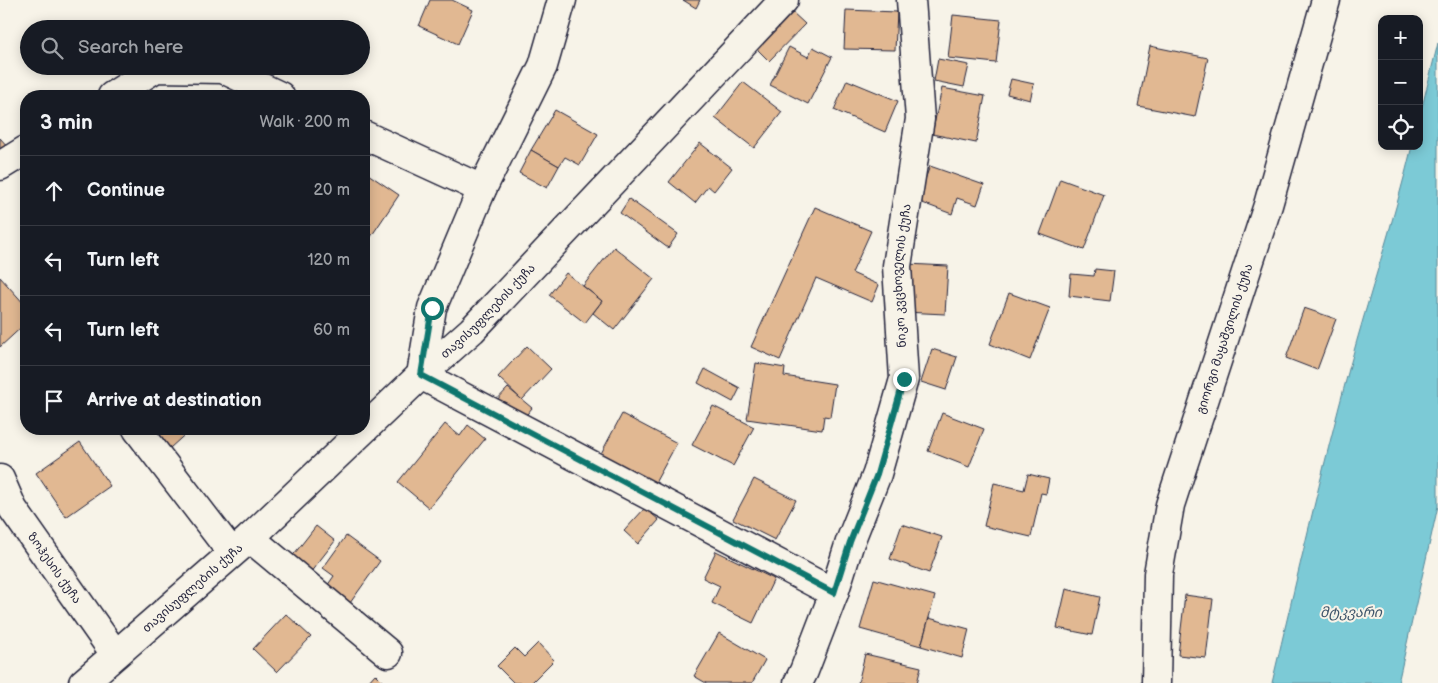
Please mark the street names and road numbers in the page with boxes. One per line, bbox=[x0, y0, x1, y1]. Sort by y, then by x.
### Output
street label: ნიკო კვცხოველის ქუჩა bbox=[889, 203, 914, 348]
street label: თავისუფლების ქუჩა bbox=[437, 260, 538, 362]
street label: გიორგი მაყაშვილის ქუჩა bbox=[1193, 262, 1256, 416]
street label: ზოჰესის ქუჩა bbox=[24, 530, 85, 607]
street label: თავისუფლების ქუჩა bbox=[139, 540, 246, 636]

